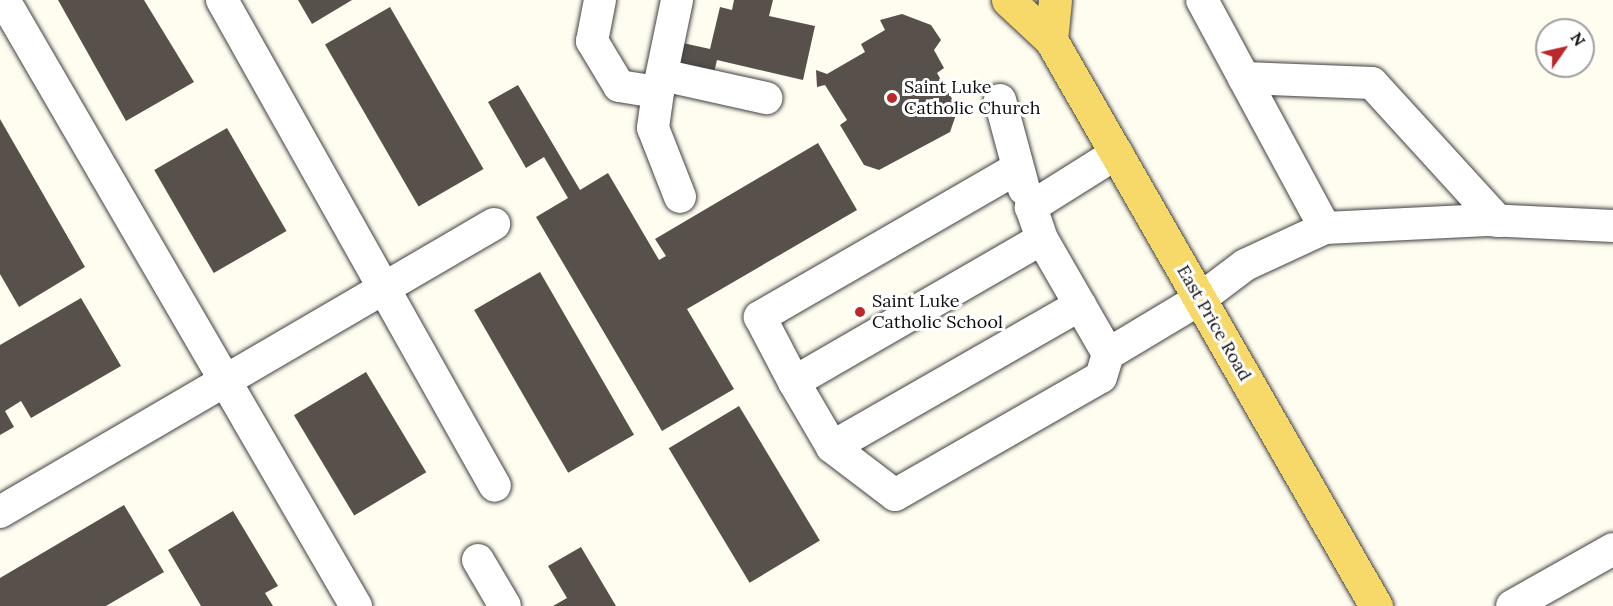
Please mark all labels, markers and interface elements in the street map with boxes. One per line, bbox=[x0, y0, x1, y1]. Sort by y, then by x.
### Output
north arrow bbox=[1535, 18, 1595, 78]
text: N bbox=[1567, 28, 1590, 50]
place label: Saint Luke Catholic Church bbox=[904, 77, 1040, 119]
marker: Saint Luke Catholic Church bbox=[885, 91, 899, 105]
street label: East Price Road bbox=[1172, 261, 1256, 385]
place label: Saint Luke Catholic School bbox=[872, 291, 1003, 334]
marker: Saint Luke Catholic School bbox=[853, 305, 867, 319]

